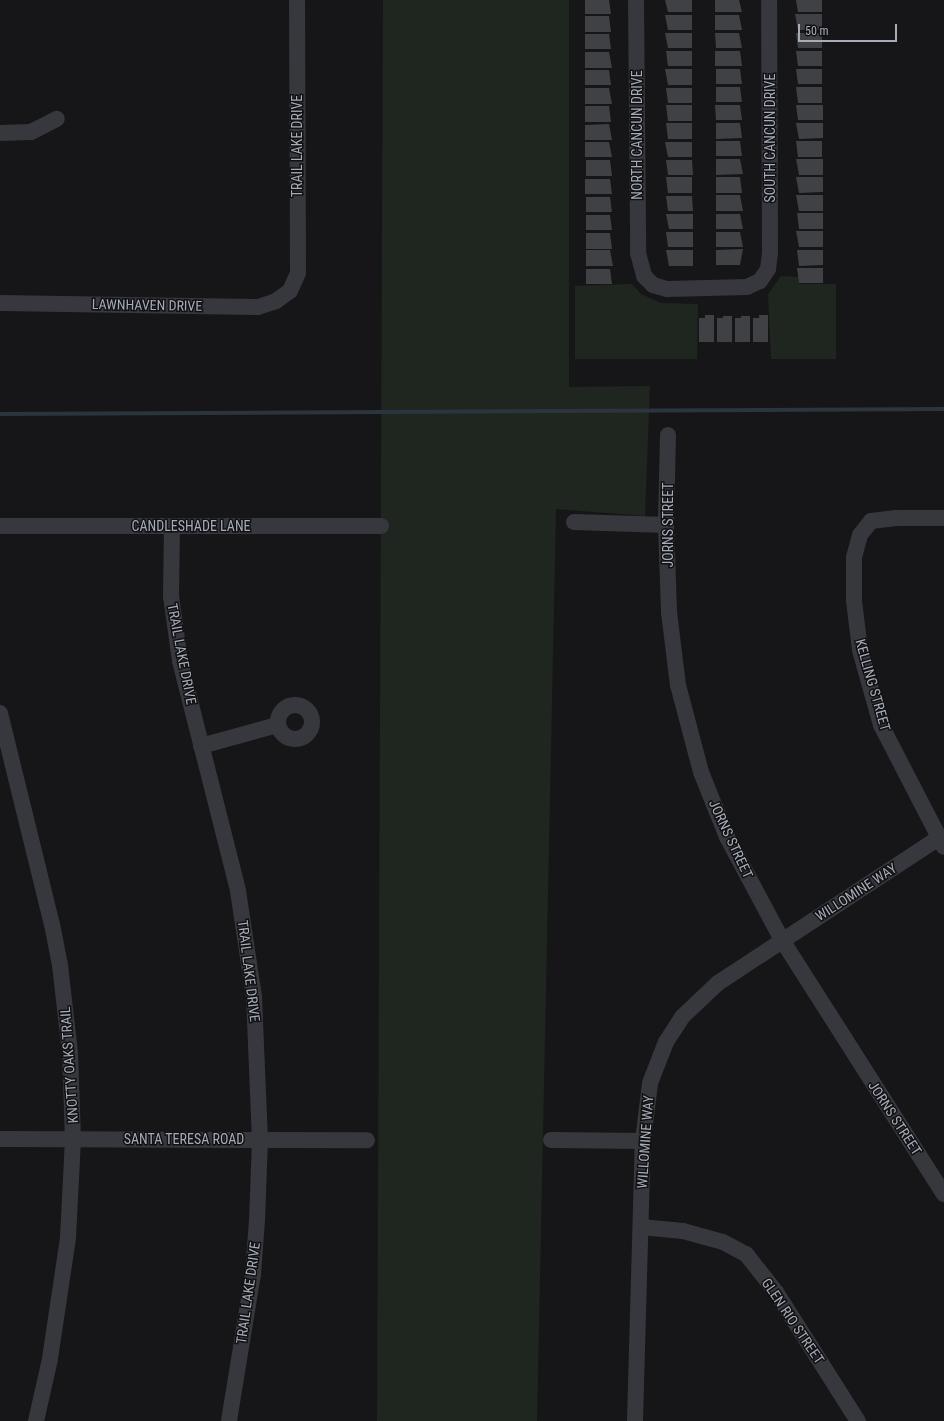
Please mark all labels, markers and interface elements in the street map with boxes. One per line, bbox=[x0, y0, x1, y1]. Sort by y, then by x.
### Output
scale bar bbox=[800, 16, 899, 42]
text: 50 m bbox=[805, 24, 829, 38]
street label: NORTH CANCUN DRIVE bbox=[629, 70, 645, 200]
street label: SOUTH CANCUN DRIVE bbox=[762, 74, 778, 202]
street label: TRAIL LAKE DRIVE bbox=[289, 95, 305, 197]
street label: LAWNHAVEN DRIVE bbox=[92, 296, 202, 314]
street label: JORNS STREET bbox=[660, 482, 676, 568]
street label: CANDLESHADE LANE bbox=[131, 518, 251, 534]
street label: TRAIL LAKE DRIVE bbox=[164, 602, 200, 706]
street label: KELLING STREET bbox=[852, 637, 894, 733]
street label: JORNS STREET bbox=[705, 797, 757, 881]
street label: WILLOMINE WAY bbox=[812, 859, 900, 925]
street label: TRAIL LAKE DRIVE bbox=[234, 919, 264, 1023]
street label: KNOTTY OAKS TRAIL bbox=[57, 1006, 81, 1124]
street label: JORNS STREET bbox=[865, 1078, 925, 1158]
street label: WILLOMINE WAY bbox=[633, 1095, 657, 1189]
street label: SANTA TERESA ROAD bbox=[124, 1131, 244, 1147]
street label: TRAIL LAKE DRIVE bbox=[233, 1241, 263, 1345]
street label: GLEN RIO STREET bbox=[758, 1275, 828, 1367]

